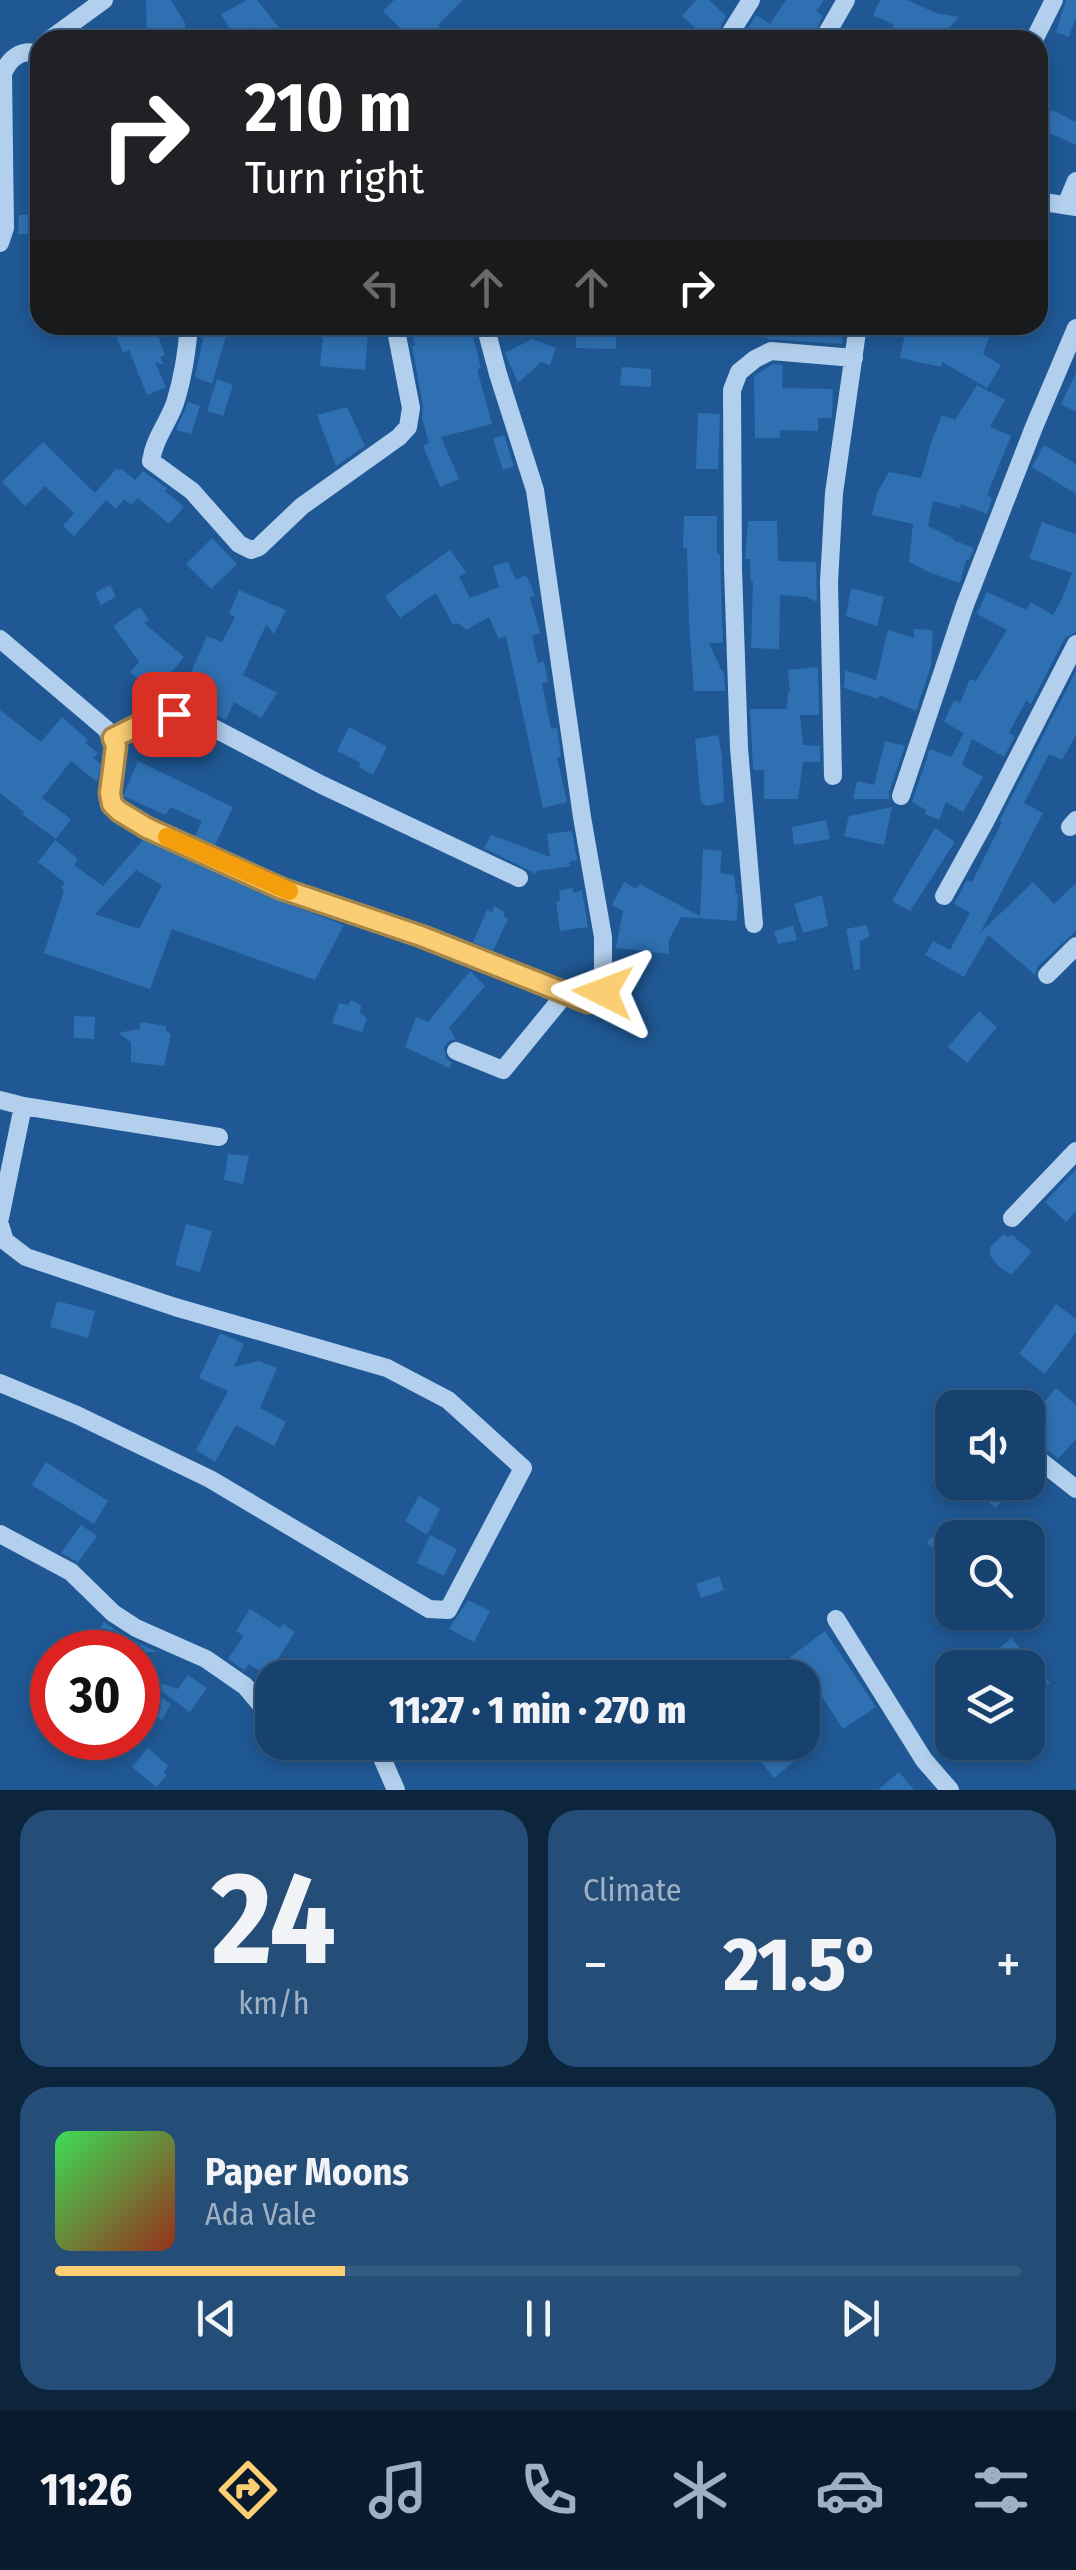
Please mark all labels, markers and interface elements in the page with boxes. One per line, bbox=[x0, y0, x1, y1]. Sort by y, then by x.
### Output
text: 210 m bbox=[245, 66, 412, 150]
icon: right bbox=[80, 70, 210, 200]
text: Turn right bbox=[245, 151, 424, 205]
icon: left bbox=[354, 260, 409, 315]
icon: ahead bbox=[459, 260, 514, 315]
icon: ahead bbox=[564, 260, 619, 315]
icon: right bbox=[669, 260, 724, 315]
pin bbox=[132, 672, 217, 757]
icon: arrive bbox=[147, 687, 202, 742]
position arrow bbox=[551, 940, 655, 1044]
map controls bbox=[935, 1390, 1045, 1760]
button: sound bbox=[935, 1390, 1045, 1500]
button: search bbox=[935, 1520, 1045, 1630]
speed limit sign: 30 bbox=[30, 1630, 160, 1760]
button: layers bbox=[935, 1650, 1045, 1760]
text: 11:27 · 1 min · 270 m bbox=[389, 1687, 686, 1733]
text: 24 bbox=[212, 1841, 336, 1997]
text: Climate bbox=[583, 1871, 682, 1909]
text: 21.5° bbox=[724, 1920, 880, 2010]
text: − bbox=[583, 1932, 608, 1998]
text: + bbox=[996, 1932, 1021, 1998]
text: km/h bbox=[238, 1984, 310, 2022]
text: Paper Moons bbox=[205, 2149, 409, 2195]
text: Ada Vale bbox=[205, 2195, 317, 2233]
icon: previous bbox=[189, 2291, 244, 2346]
icon: pause bbox=[511, 2291, 566, 2346]
icon: next bbox=[833, 2291, 888, 2346]
icon: directions bbox=[213, 2455, 283, 2525]
icon: music bbox=[363, 2455, 433, 2525]
icon: phone bbox=[514, 2455, 584, 2525]
icon: climate bbox=[665, 2455, 735, 2525]
icon: car bbox=[815, 2455, 885, 2525]
icon: filters bbox=[966, 2455, 1036, 2525]
text: 11:26 bbox=[40, 2463, 132, 2517]

